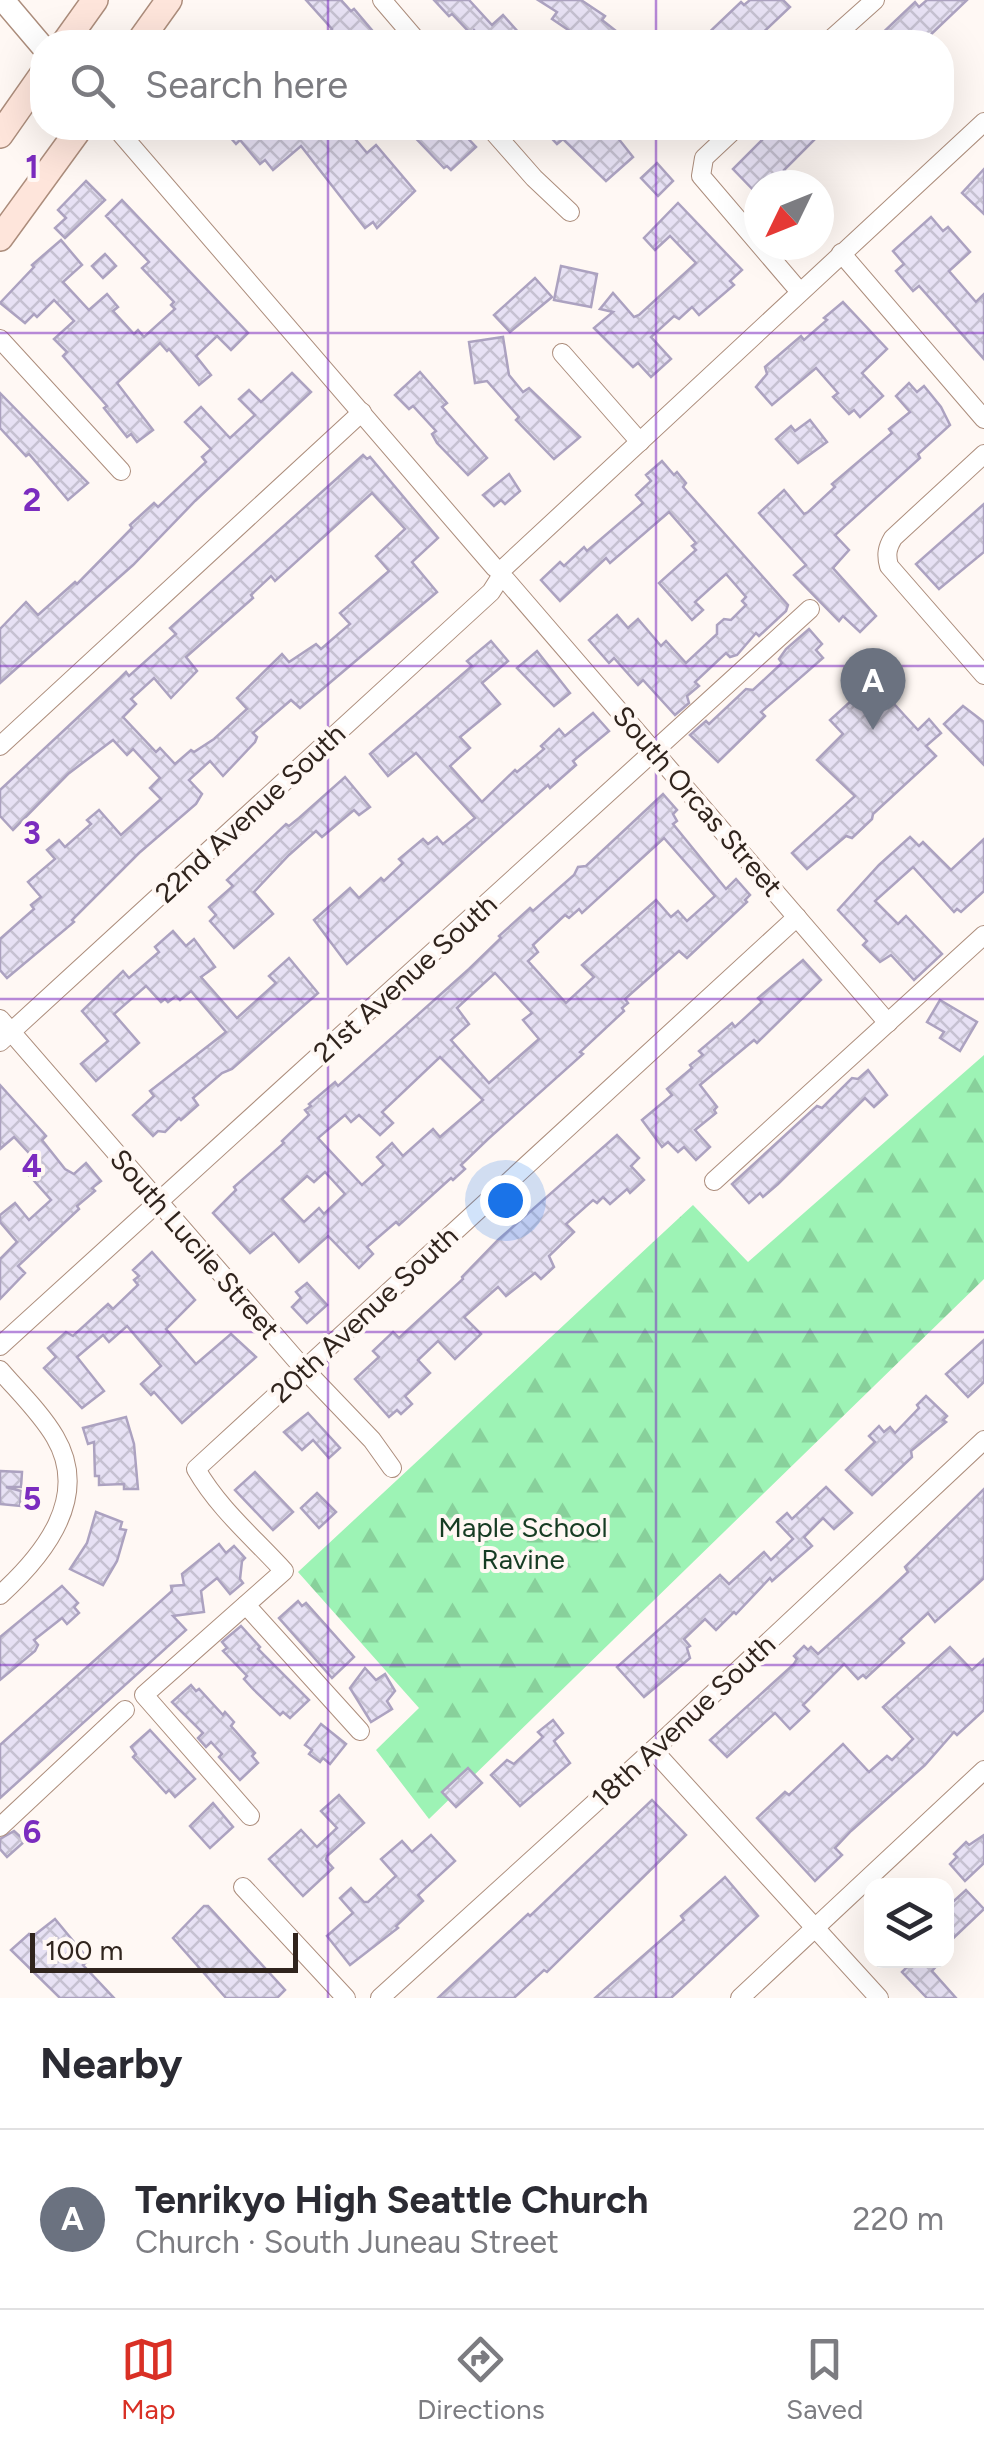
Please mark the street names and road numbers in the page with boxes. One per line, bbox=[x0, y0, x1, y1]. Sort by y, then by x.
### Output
street label: South Orcas Street bbox=[606, 699, 790, 903]
street label: 22nd Avenue South bbox=[148, 716, 352, 910]
street label: 21st Avenue South bbox=[306, 887, 504, 1069]
street label: South Lucile Street bbox=[103, 1142, 287, 1346]
street label: 20th Avenue South bbox=[263, 1219, 465, 1409]
street label: 18th Avenue South bbox=[584, 1627, 782, 1815]

